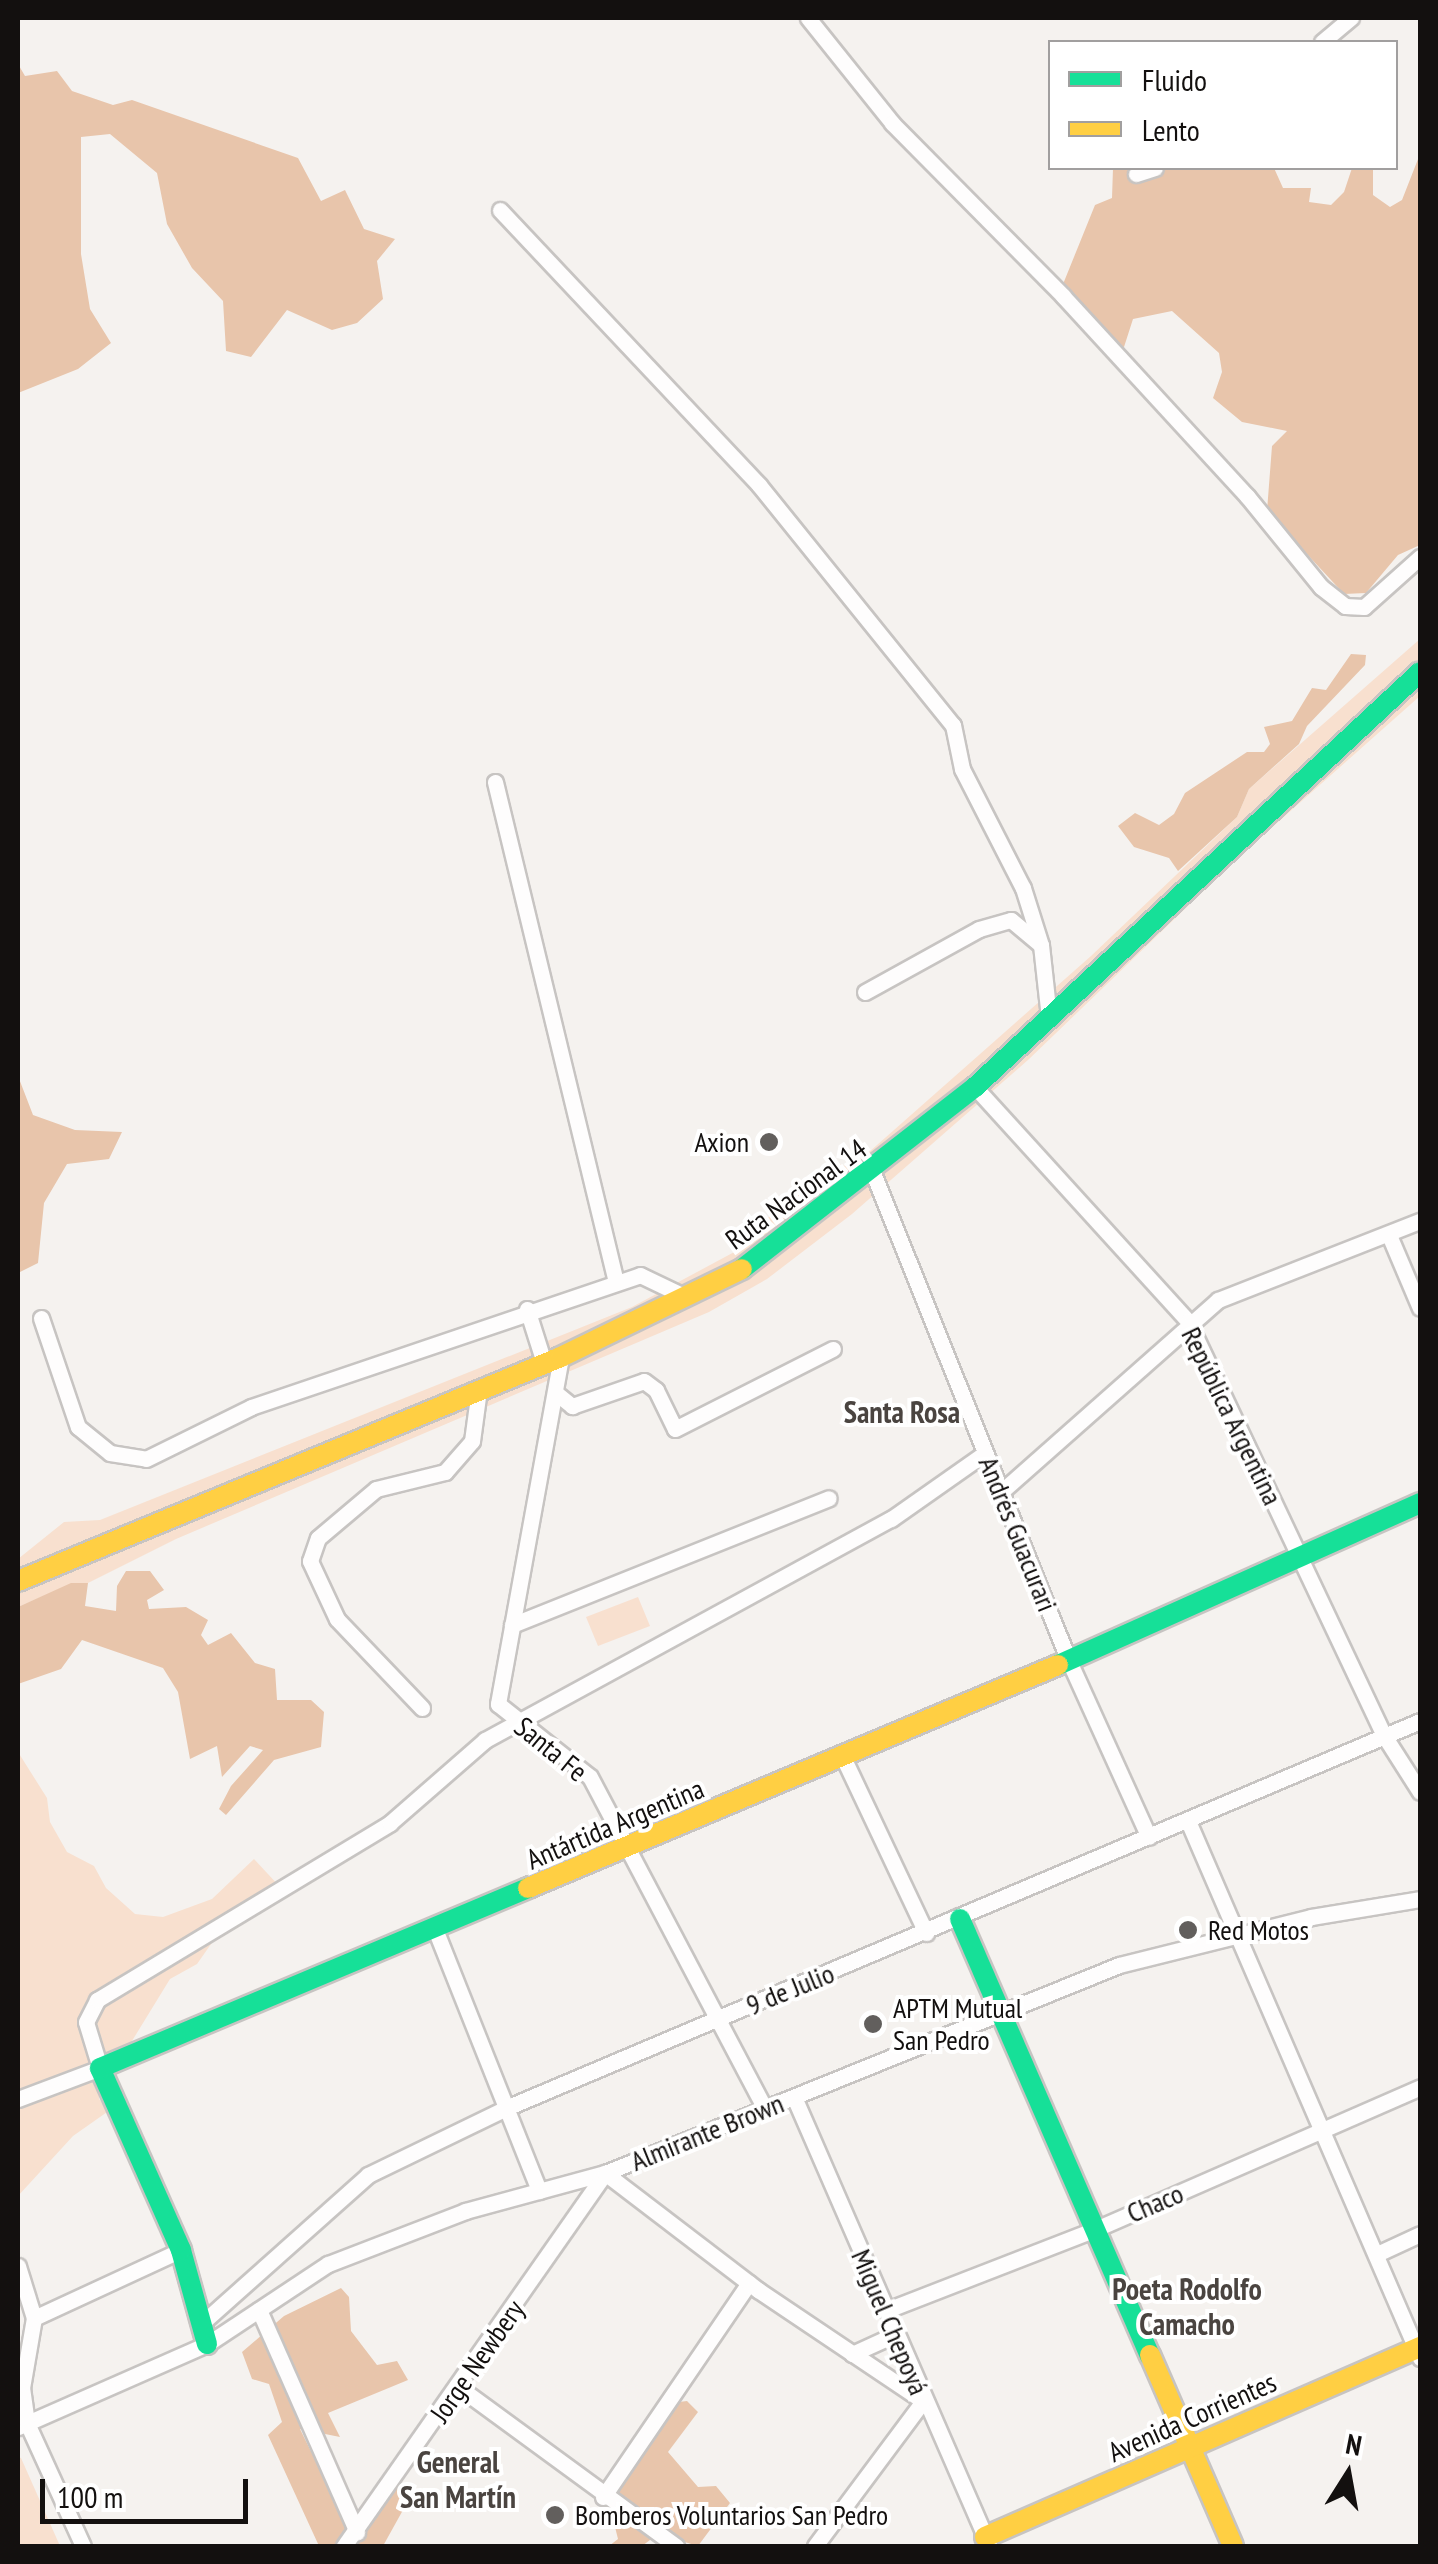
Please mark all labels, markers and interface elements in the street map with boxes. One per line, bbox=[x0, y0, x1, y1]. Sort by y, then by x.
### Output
legend bbox=[1048, 40, 1398, 170]
text: Fluido bbox=[1142, 60, 1207, 99]
text: Lento bbox=[1142, 110, 1200, 149]
place label: Axion bbox=[695, 1125, 749, 1159]
marker: Axion bbox=[758, 1131, 780, 1153]
street label: Ruta Nacional 14 bbox=[719, 1132, 873, 1256]
street label: República Argentina bbox=[1174, 1321, 1290, 1511]
district label: Santa Rosa bbox=[844, 1394, 960, 1430]
street label: Andrés Guacurari bbox=[972, 1452, 1064, 1616]
street label: Santa Fe bbox=[508, 1710, 594, 1788]
street label: Antártida Argentina bbox=[521, 1771, 709, 1877]
place label: Red Motos bbox=[1208, 1913, 1309, 1947]
marker: Red Motos bbox=[1177, 1919, 1199, 1941]
street label: 9 de Julio bbox=[741, 1956, 839, 2022]
place label: APTM Mutual San Pedro bbox=[893, 1991, 1022, 2057]
marker: APTM Mutual San Pedro bbox=[862, 2013, 884, 2035]
street label: Almirante Brown bbox=[626, 2086, 788, 2178]
street label: Chaco bbox=[1122, 2176, 1188, 2230]
street label: Miguel Chepoyá bbox=[844, 2244, 936, 2400]
district label: Poeta Rodolfo Camacho bbox=[1112, 2271, 1262, 2342]
street label: Jorge Newbery bbox=[423, 2294, 531, 2428]
street label: Avenida Corrientes bbox=[1103, 2365, 1281, 2469]
north arrow bbox=[1298, 2424, 1398, 2524]
text: N bbox=[1343, 2424, 1365, 2464]
district label: General San Martín bbox=[400, 2444, 516, 2514]
scale bar bbox=[45, 2459, 252, 2521]
text: 100 m bbox=[57, 2477, 123, 2516]
place label: Bomberos Voluntarios San Pedro bbox=[575, 2498, 889, 2532]
marker: Bomberos Voluntarios San Pedro bbox=[544, 2504, 566, 2526]

